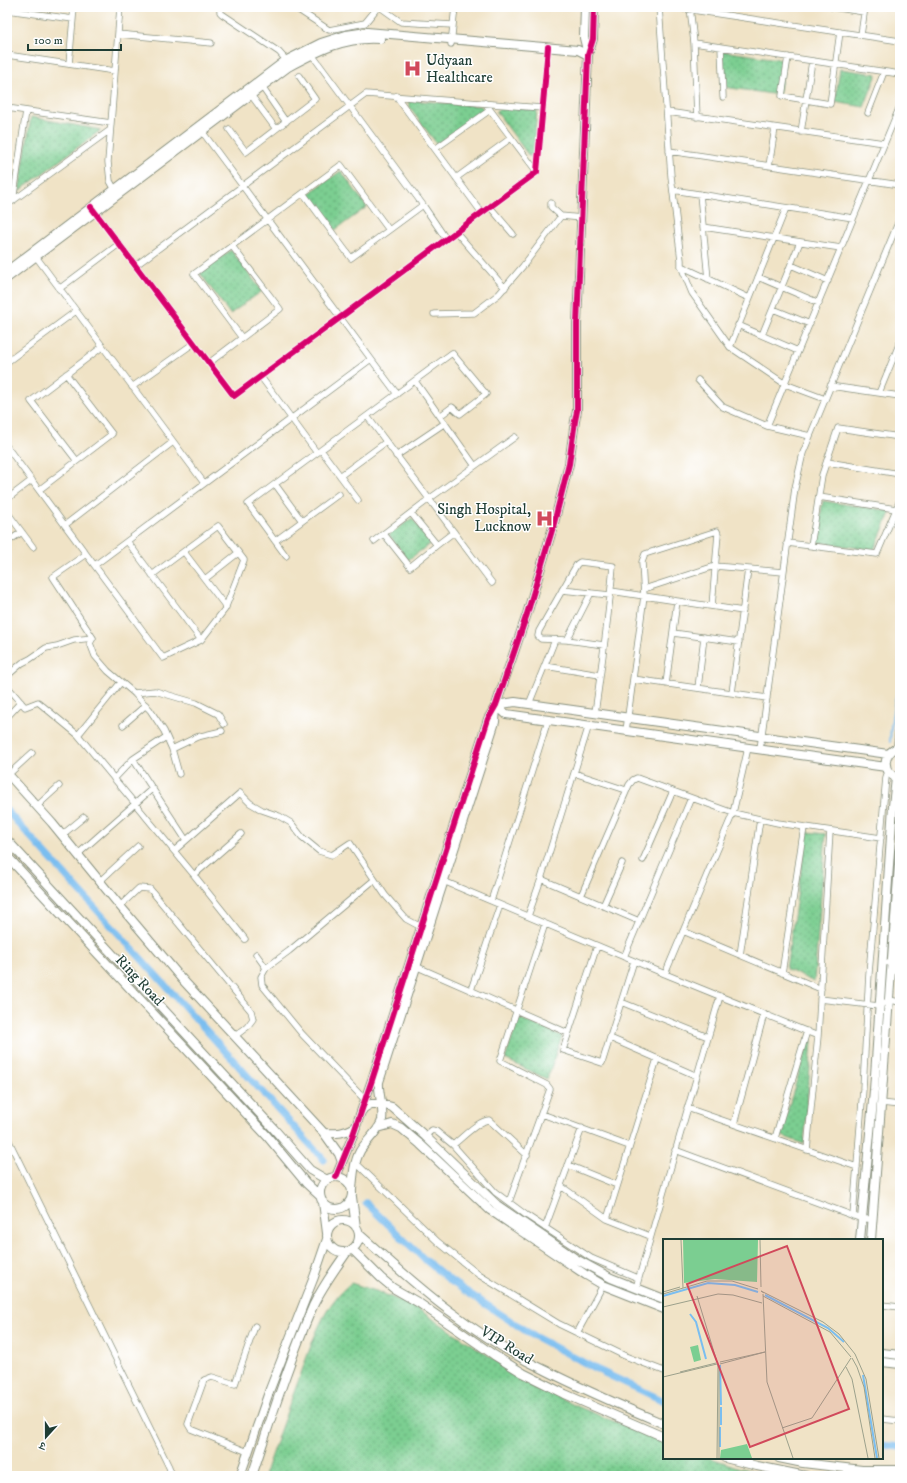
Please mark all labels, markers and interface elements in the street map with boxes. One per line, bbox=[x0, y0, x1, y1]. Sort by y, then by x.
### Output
scale bar bbox=[28, 26, 121, 52]
text: 100 m bbox=[34, 33, 63, 48]
place label: Udyaan Healthcare bbox=[426, 51, 493, 87]
hospital icon: Udyaan Healthcare bbox=[403, 59, 423, 79]
place label: Singh Hospital, Lucknow bbox=[437, 500, 531, 536]
hospital icon: Singh Hospital, Lucknow bbox=[534, 508, 554, 528]
street label: Ring Road bbox=[111, 951, 169, 1010]
inset map bbox=[663, 1239, 883, 1459]
street label: VIP Road bbox=[476, 1321, 537, 1369]
north arrow bbox=[26, 1417, 66, 1457]
text: उ bbox=[36, 1437, 49, 1453]

